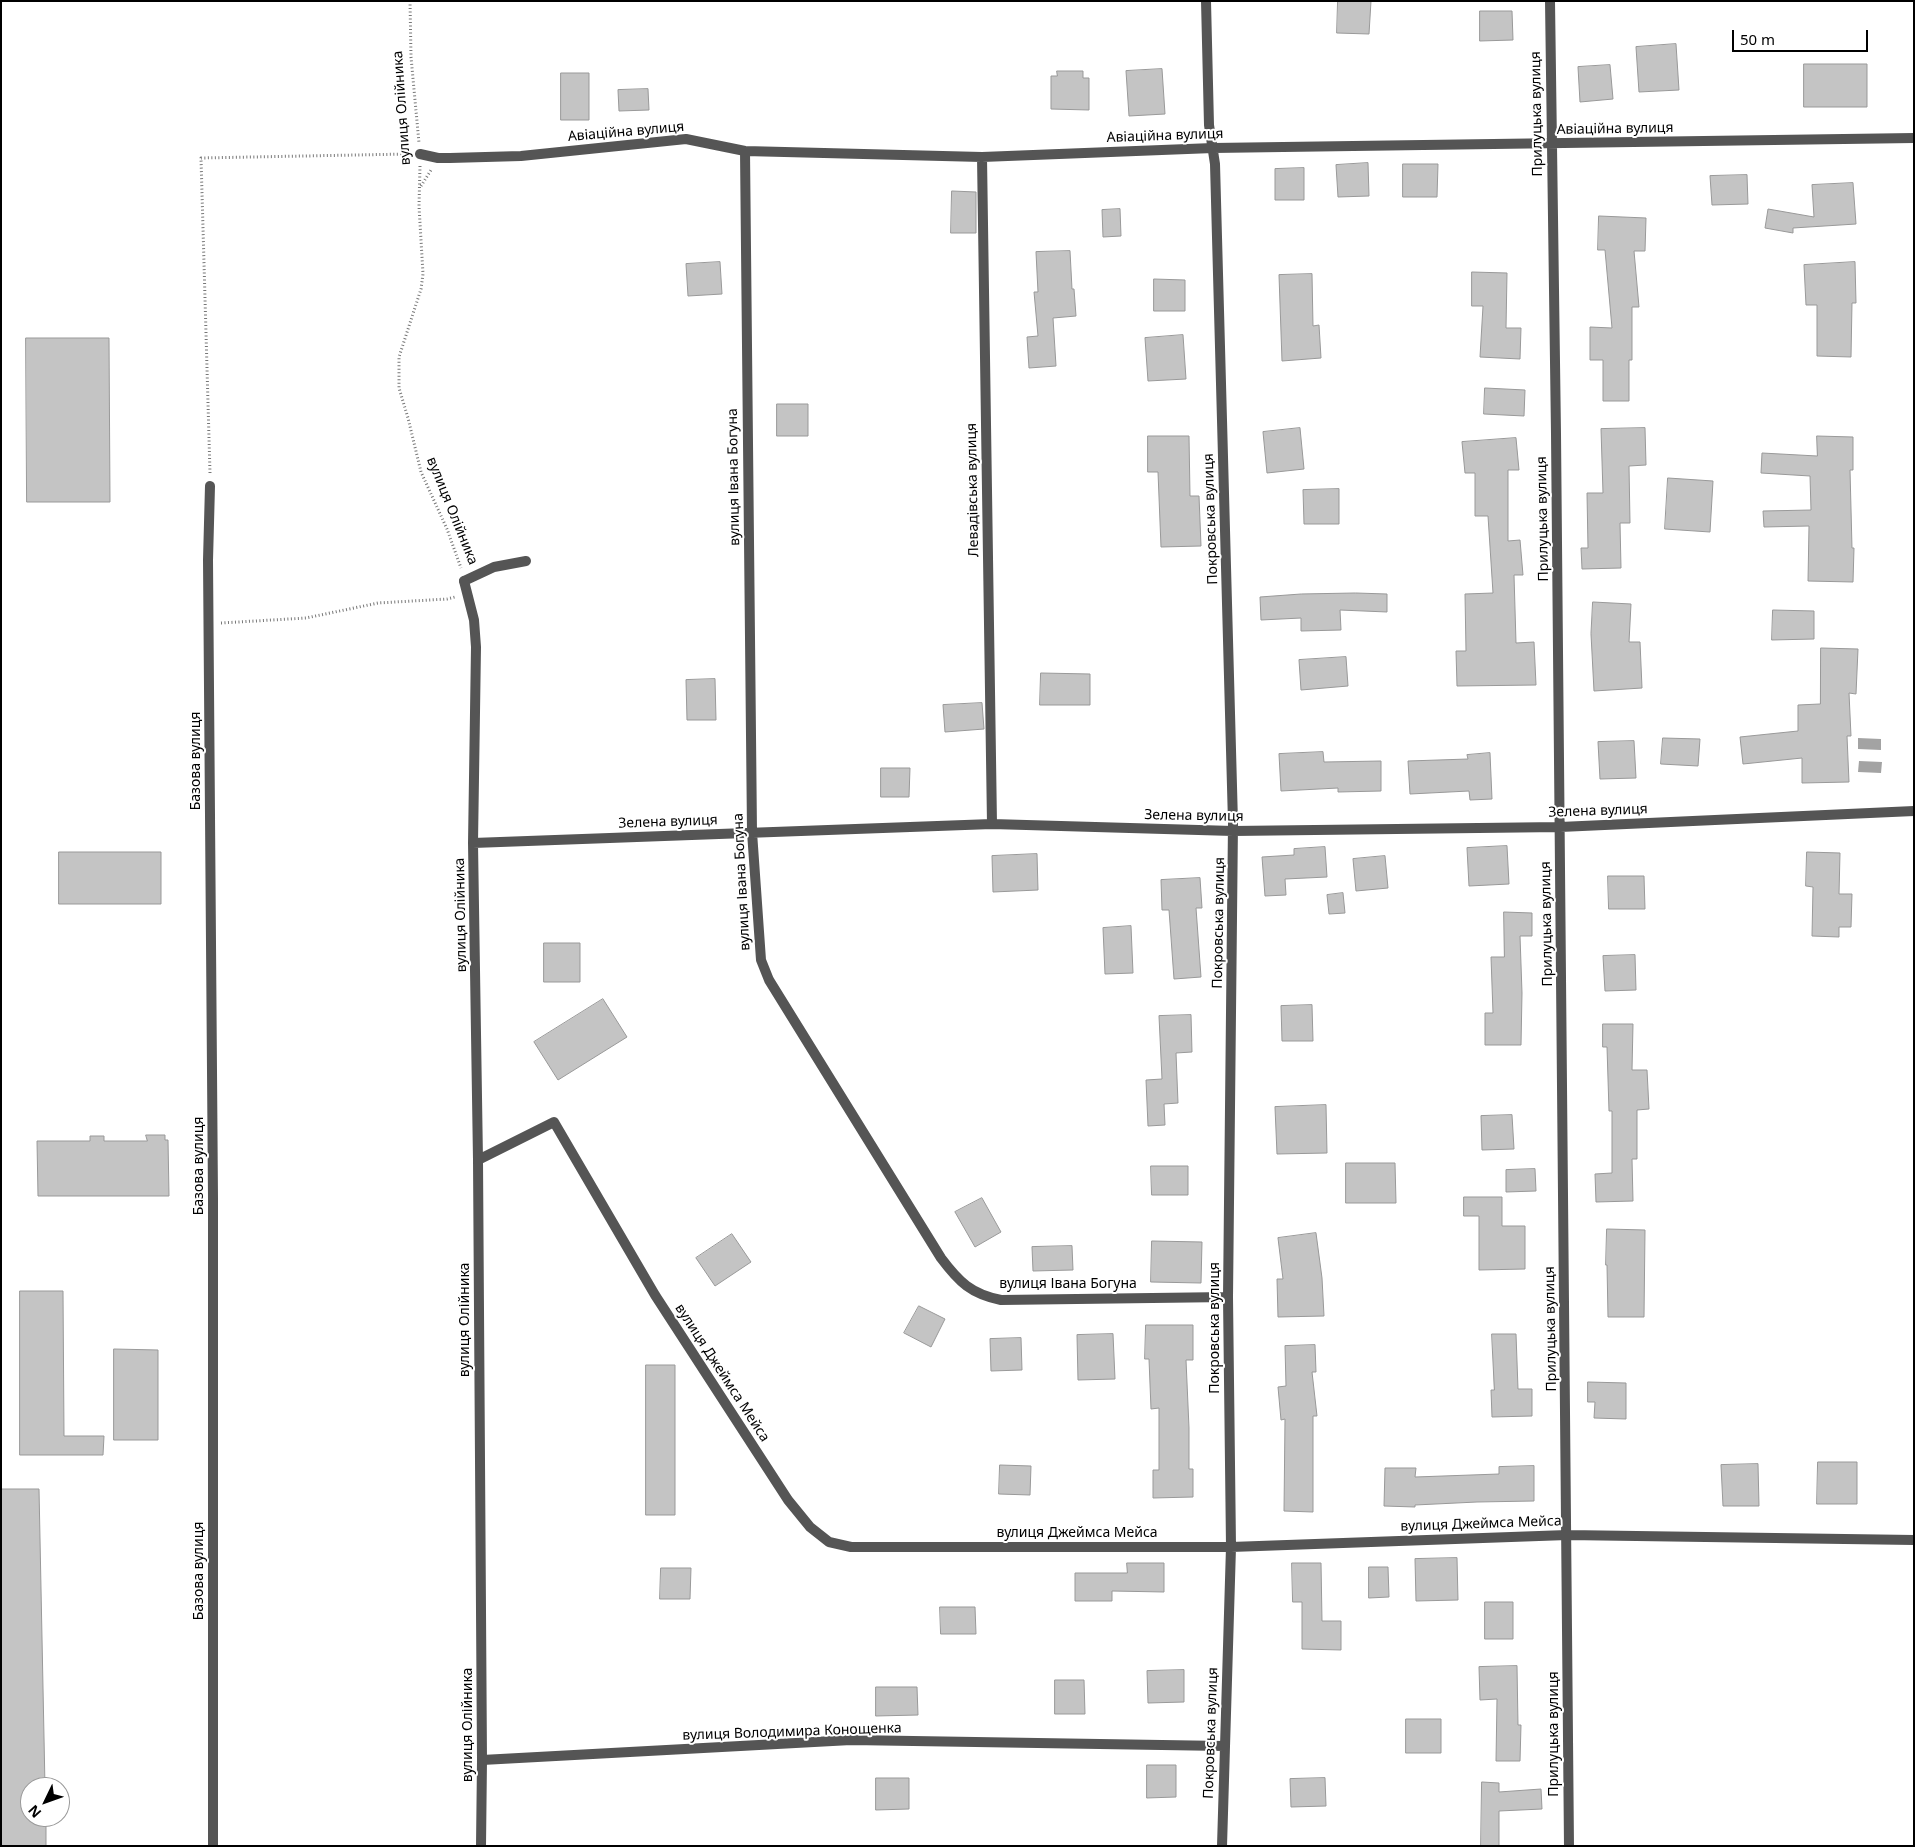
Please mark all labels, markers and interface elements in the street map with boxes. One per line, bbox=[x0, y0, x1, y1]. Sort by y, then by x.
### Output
scale bar bbox=[1735, 20, 1871, 52]
text: 50 m bbox=[1740, 29, 1775, 49]
street label: вулиця Олійника bbox=[390, 50, 414, 166]
street label: Прилуцька вулиця bbox=[1528, 51, 1546, 177]
street label: Авіаційна вулиця bbox=[567, 119, 685, 145]
street label: Авіаційна вулиця bbox=[1556, 120, 1674, 138]
street label: Авіаційна вулиця bbox=[1106, 126, 1224, 146]
street label: вулиця Івана Богуна bbox=[724, 408, 744, 546]
street label: Левадівська вулиця bbox=[963, 423, 983, 557]
street label: Покровська вулиця bbox=[1200, 453, 1222, 585]
street label: вулиця Олійника bbox=[423, 455, 481, 567]
street label: Прилуцька вулиця bbox=[1534, 456, 1552, 582]
street label: Базова вулиця bbox=[188, 712, 204, 810]
street label: Зелена вулиця bbox=[1548, 801, 1648, 821]
street label: Зелена вулиця bbox=[1144, 807, 1244, 825]
street label: Зелена вулиця bbox=[618, 812, 718, 832]
street label: вулиця Івана Богуна bbox=[730, 813, 754, 951]
street label: Покровська вулиця bbox=[1209, 857, 1229, 989]
street label: вулиця Олійника bbox=[452, 858, 470, 972]
street label: Прилуцька вулиця bbox=[1538, 861, 1556, 987]
street label: Базова вулиця bbox=[191, 1117, 207, 1215]
street label: Покровська вулиця bbox=[1207, 1262, 1223, 1394]
street label: вулиця Олійника bbox=[457, 1263, 473, 1377]
street label: Прилуцька вулиця bbox=[1542, 1266, 1560, 1392]
street label: вулиця Івана Богуна bbox=[999, 1276, 1137, 1292]
street label: вулиця Джеймса Мейса bbox=[671, 1301, 773, 1445]
street label: вулиця Джеймса Мейса bbox=[1400, 1513, 1562, 1535]
street label: Базова вулиця bbox=[191, 1522, 207, 1620]
street label: вулиця Джеймса Мейса bbox=[996, 1525, 1158, 1541]
street label: Покровська вулиця bbox=[1200, 1667, 1222, 1799]
street label: вулиця Олійника bbox=[460, 1668, 476, 1782]
street label: Прилуцька вулиця bbox=[1546, 1671, 1562, 1797]
street label: вулиця Володимира Конощенка bbox=[682, 1720, 902, 1744]
north arrow bbox=[20, 1777, 70, 1827]
text: N bbox=[23, 1801, 45, 1822]

